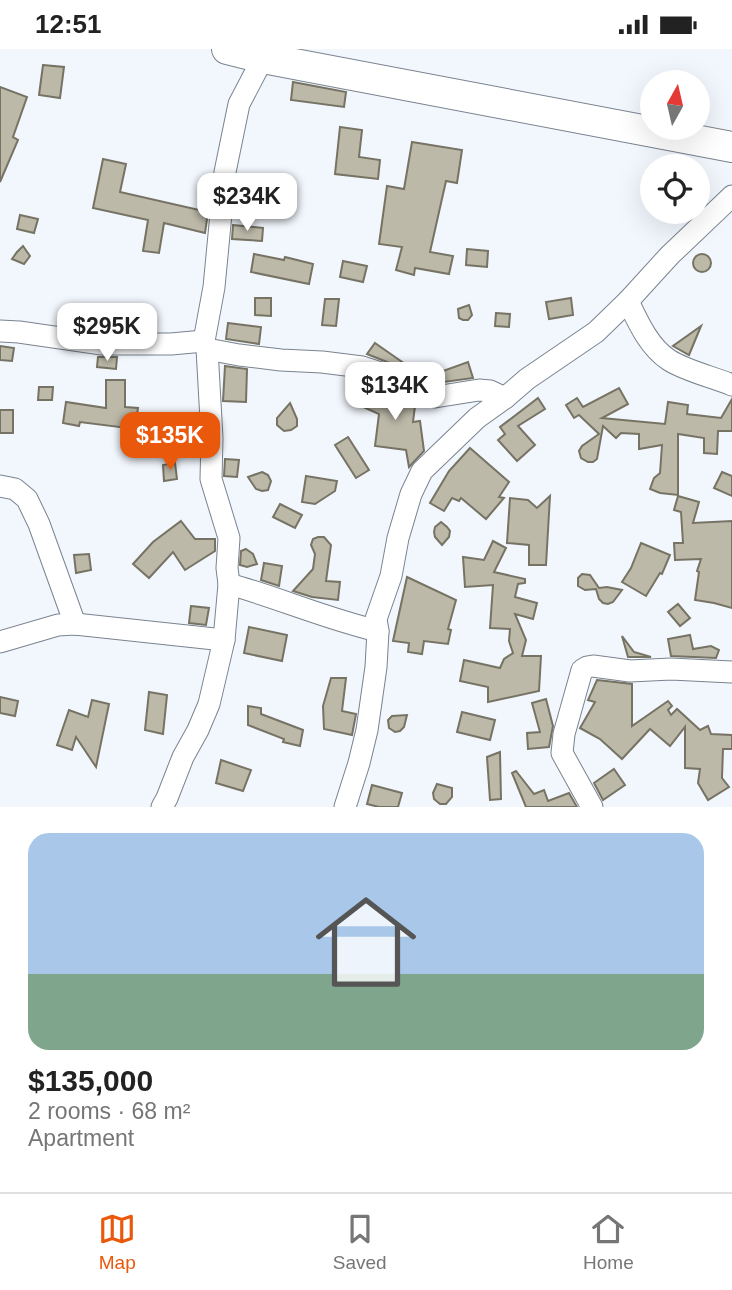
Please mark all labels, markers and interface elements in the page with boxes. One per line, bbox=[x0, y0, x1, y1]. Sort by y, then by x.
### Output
text: 12:51 bbox=[35, 9, 102, 39]
north arrow bbox=[640, 70, 710, 140]
map controls bbox=[640, 70, 710, 224]
button: locate bbox=[640, 154, 710, 224]
pin: $234K bbox=[198, 173, 296, 233]
text: $234K bbox=[213, 183, 281, 209]
pin: $295K bbox=[58, 303, 156, 363]
text: $295K bbox=[73, 313, 141, 339]
pin: $134K bbox=[346, 363, 444, 422]
text: $134K bbox=[361, 372, 429, 398]
pin: $135K bbox=[121, 413, 219, 472]
text: $135K bbox=[136, 422, 204, 448]
icon: home bbox=[303, 879, 429, 1005]
text: $135,000 bbox=[28, 1064, 153, 1097]
text: 2 rooms · 68 m² bbox=[28, 1098, 190, 1124]
text: Apartment bbox=[28, 1125, 134, 1151]
tab: Map bbox=[98, 1210, 136, 1274]
tab: Saved bbox=[333, 1210, 387, 1274]
tab: Home bbox=[583, 1210, 634, 1274]

